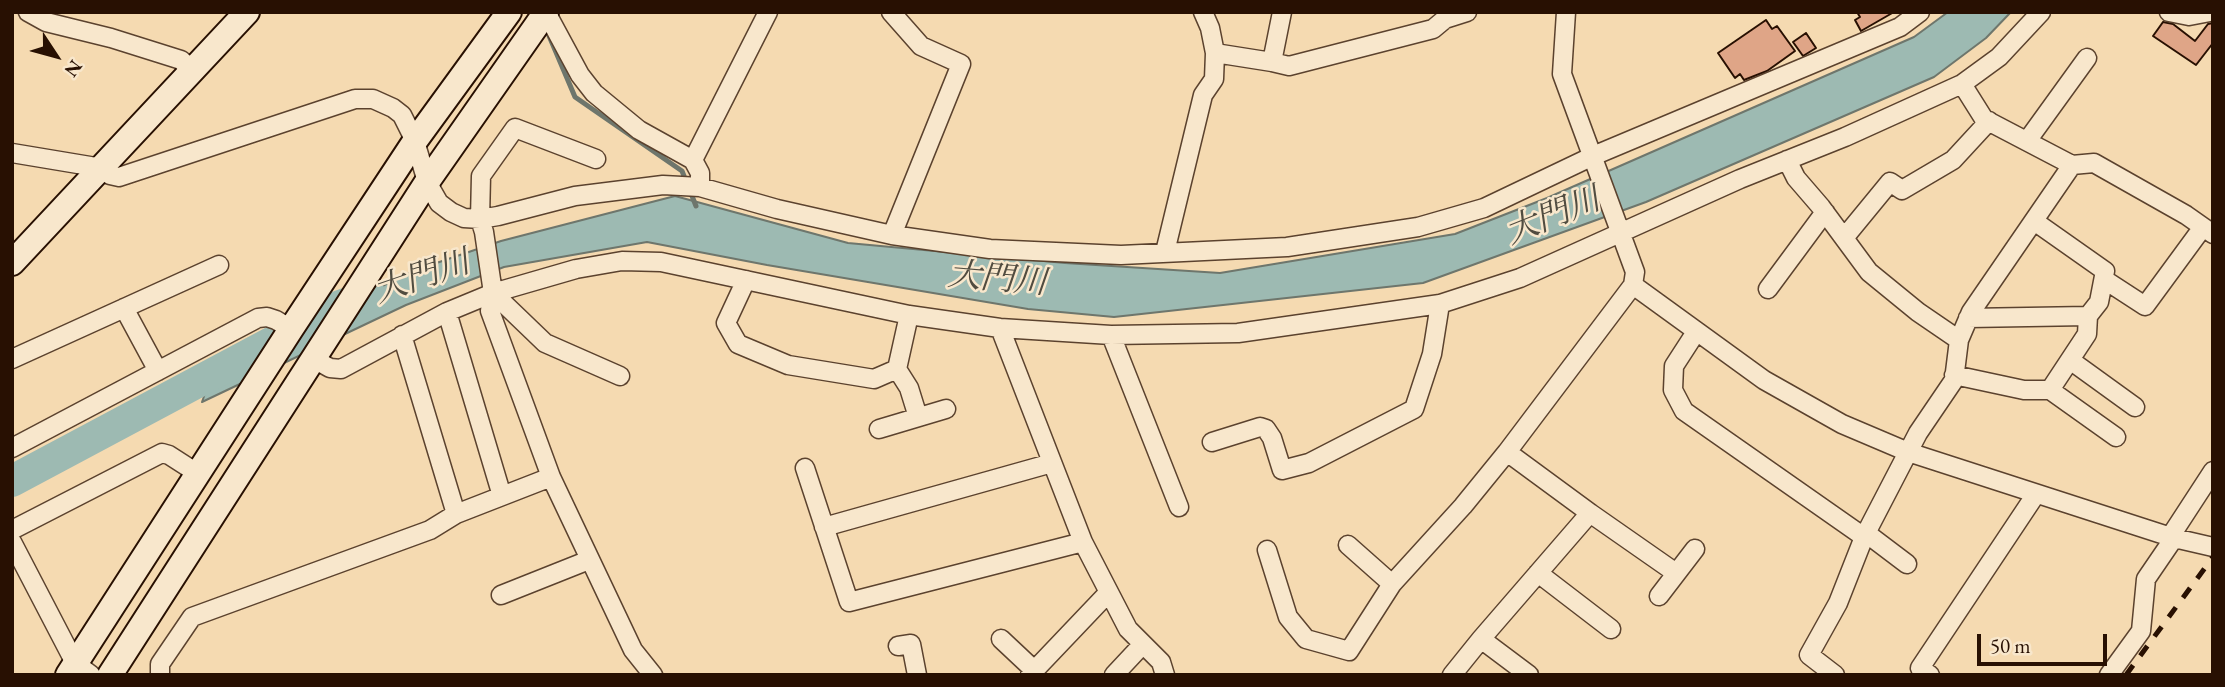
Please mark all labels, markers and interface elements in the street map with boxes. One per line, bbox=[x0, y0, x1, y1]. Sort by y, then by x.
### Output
north arrow bbox=[21, 21, 91, 91]
text: N bbox=[59, 55, 88, 82]
water label: 大門川 bbox=[1500, 180, 1606, 254]
water label: 大門川 bbox=[369, 243, 475, 313]
water label: 大門川 bbox=[946, 256, 1048, 304]
scale bar bbox=[1980, 620, 2110, 664]
text: 50 m bbox=[1990, 632, 2031, 659]

